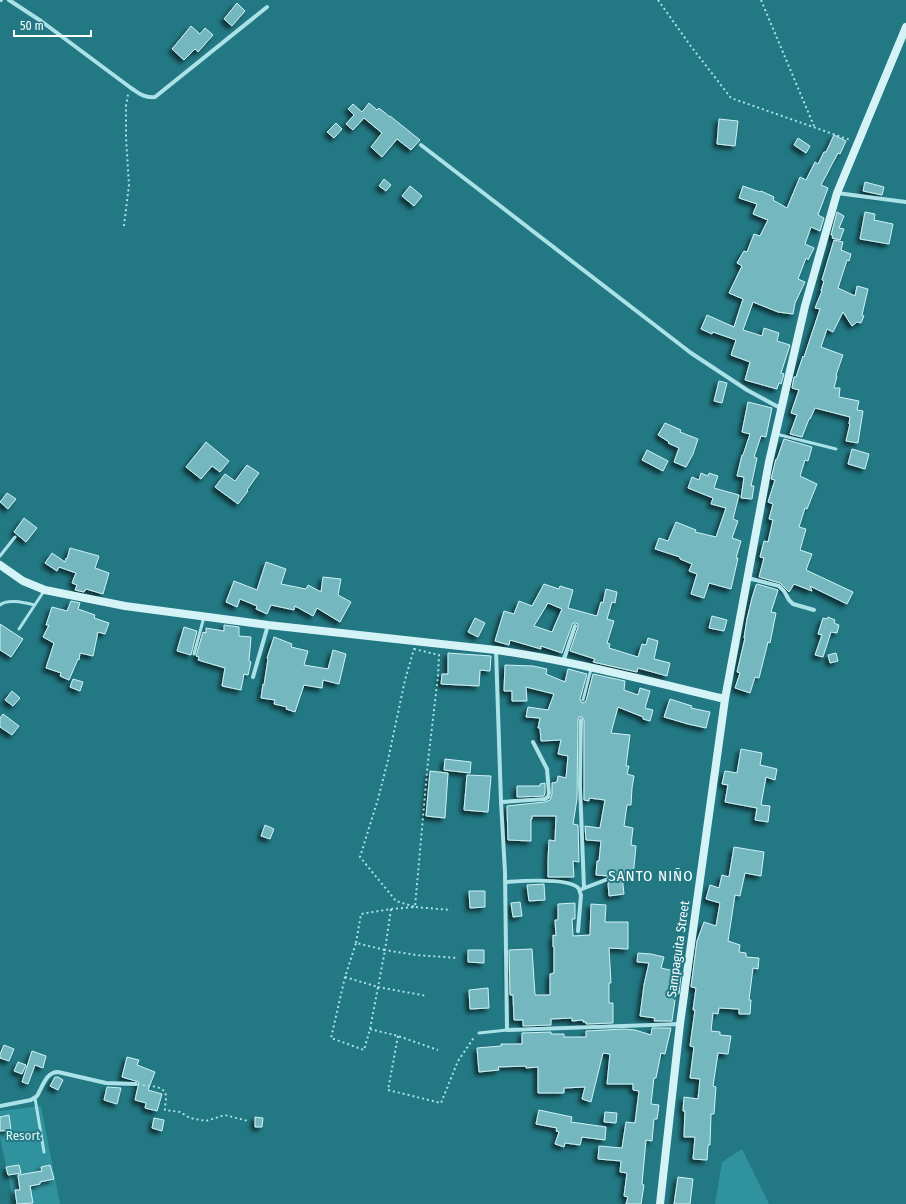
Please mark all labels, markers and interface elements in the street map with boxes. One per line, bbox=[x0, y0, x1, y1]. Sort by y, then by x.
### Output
scale bar bbox=[14, 12, 91, 38]
text: 50 m bbox=[20, 19, 44, 33]
district label: SANTO NIÑO bbox=[608, 867, 694, 885]
street label: Sampaguita Street bbox=[664, 899, 692, 998]
park label: Resort bbox=[6, 1128, 41, 1143]

